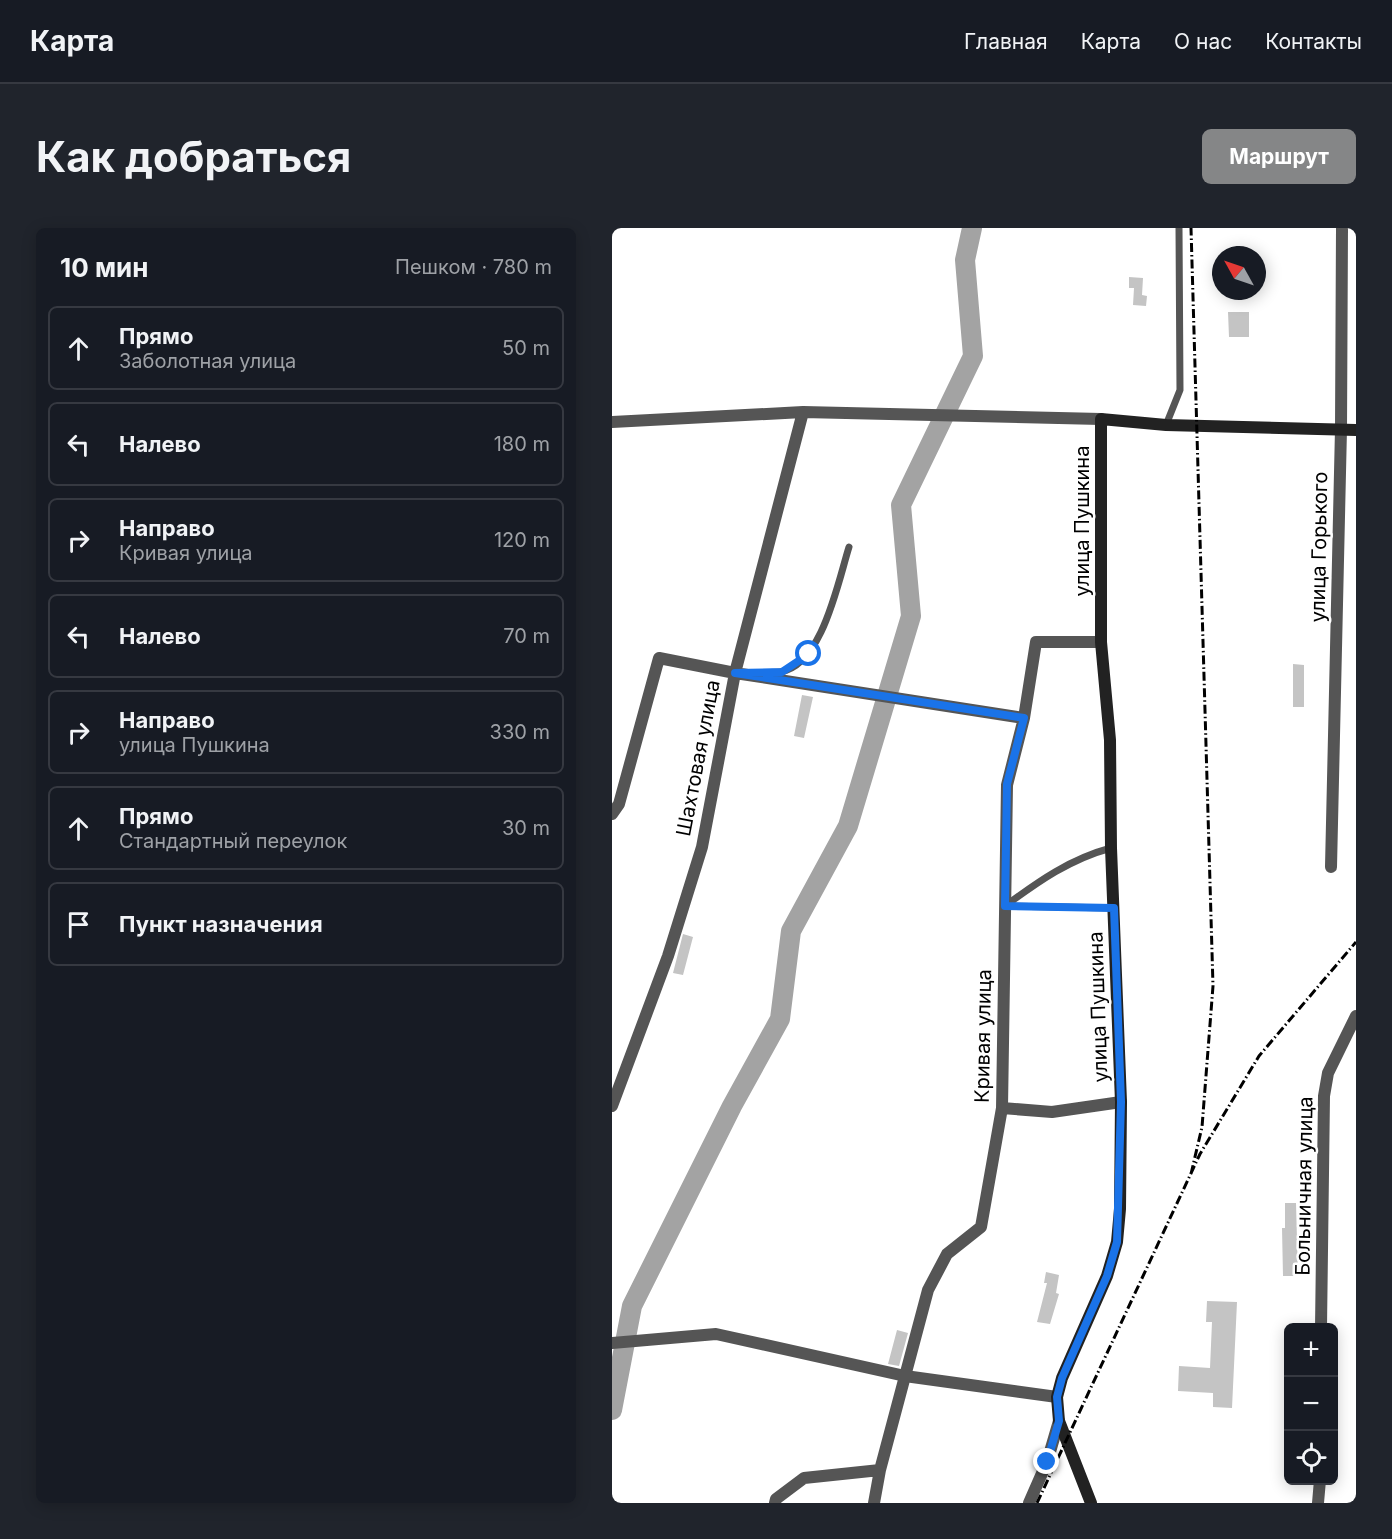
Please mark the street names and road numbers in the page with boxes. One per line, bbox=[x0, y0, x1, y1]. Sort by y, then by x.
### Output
street label: улица Пушкина bbox=[1070, 446, 1094, 596]
street label: улица Горького bbox=[1306, 471, 1332, 623]
street label: Шахтовая улица bbox=[671, 678, 725, 838]
street label: улица Пушкина bbox=[1083, 931, 1113, 1083]
street label: Кривая улица bbox=[970, 969, 996, 1103]
street label: Больничная улица bbox=[1290, 1096, 1318, 1276]

